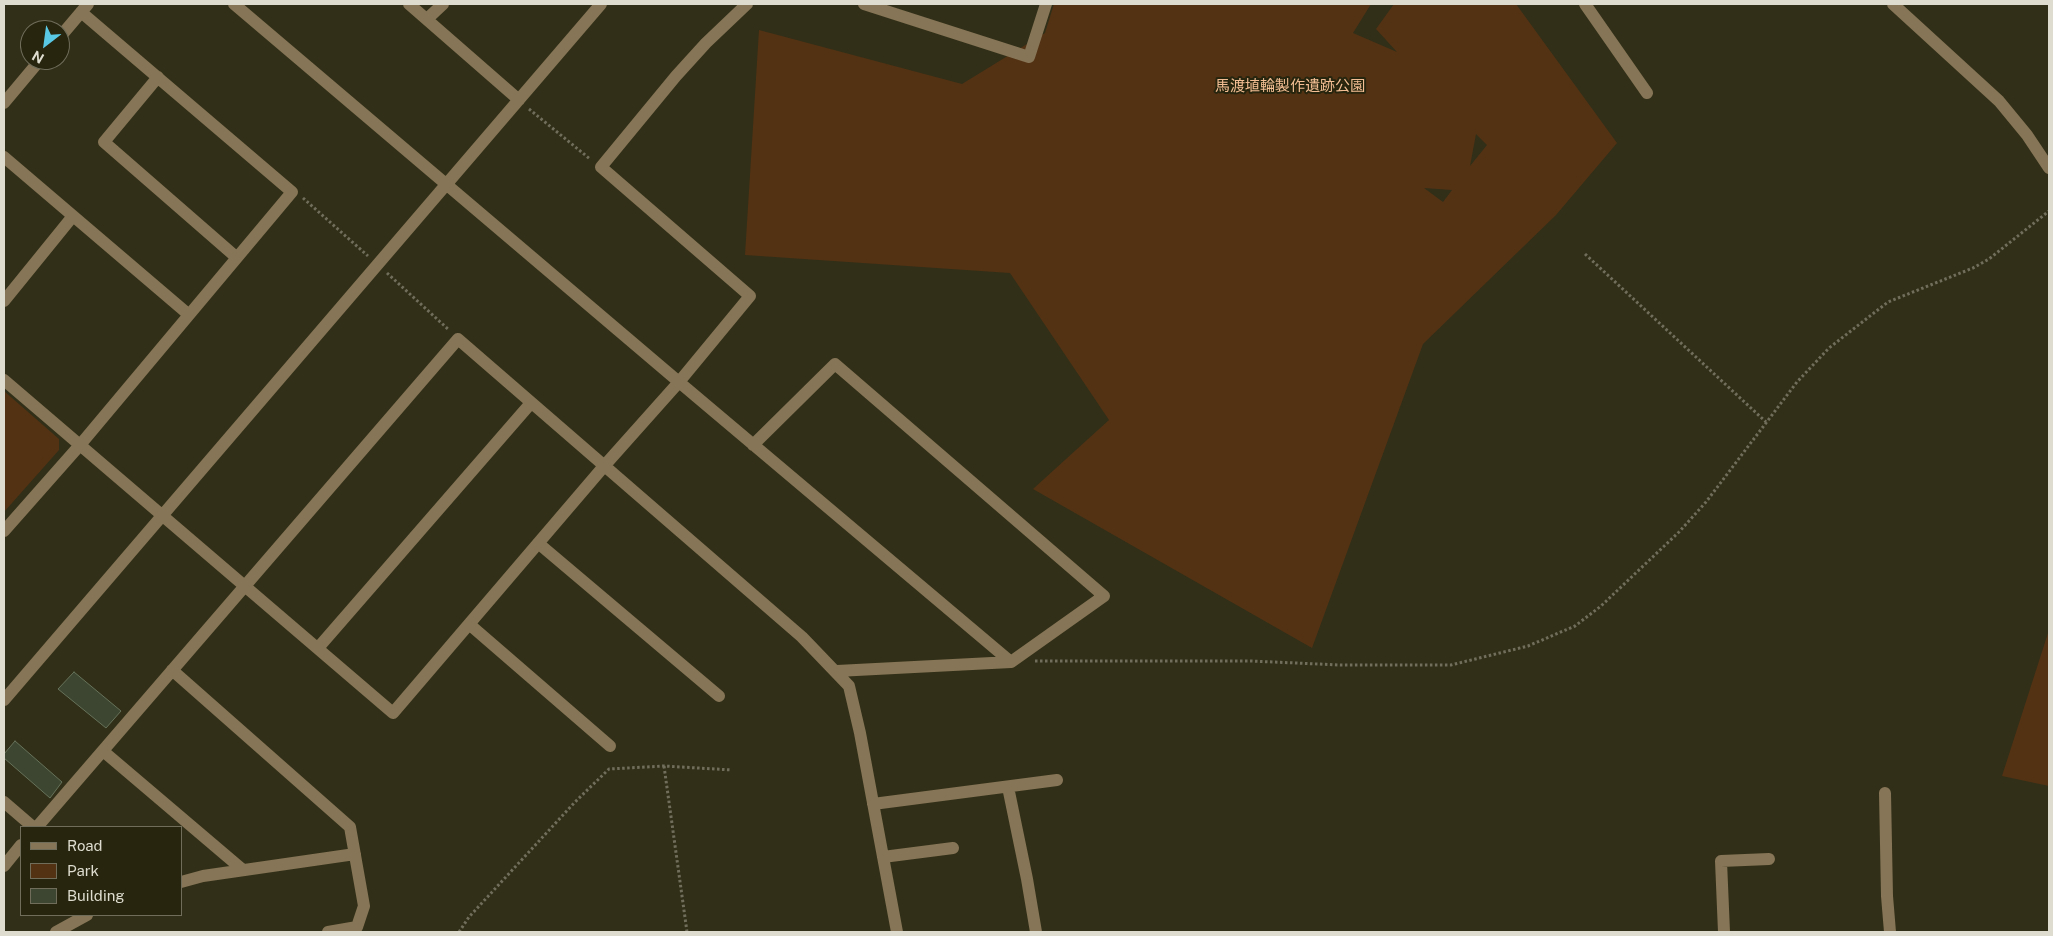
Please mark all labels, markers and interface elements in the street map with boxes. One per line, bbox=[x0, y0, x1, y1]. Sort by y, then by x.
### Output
north arrow bbox=[20, 20, 70, 70]
text: N bbox=[29, 47, 47, 67]
park label: 馬渡埴輪製作遺跡公園 bbox=[1215, 77, 1365, 95]
legend bbox=[20, 826, 182, 916]
text: Road bbox=[67, 837, 103, 854]
text: Park bbox=[67, 862, 99, 879]
text: Building bbox=[67, 887, 125, 904]

